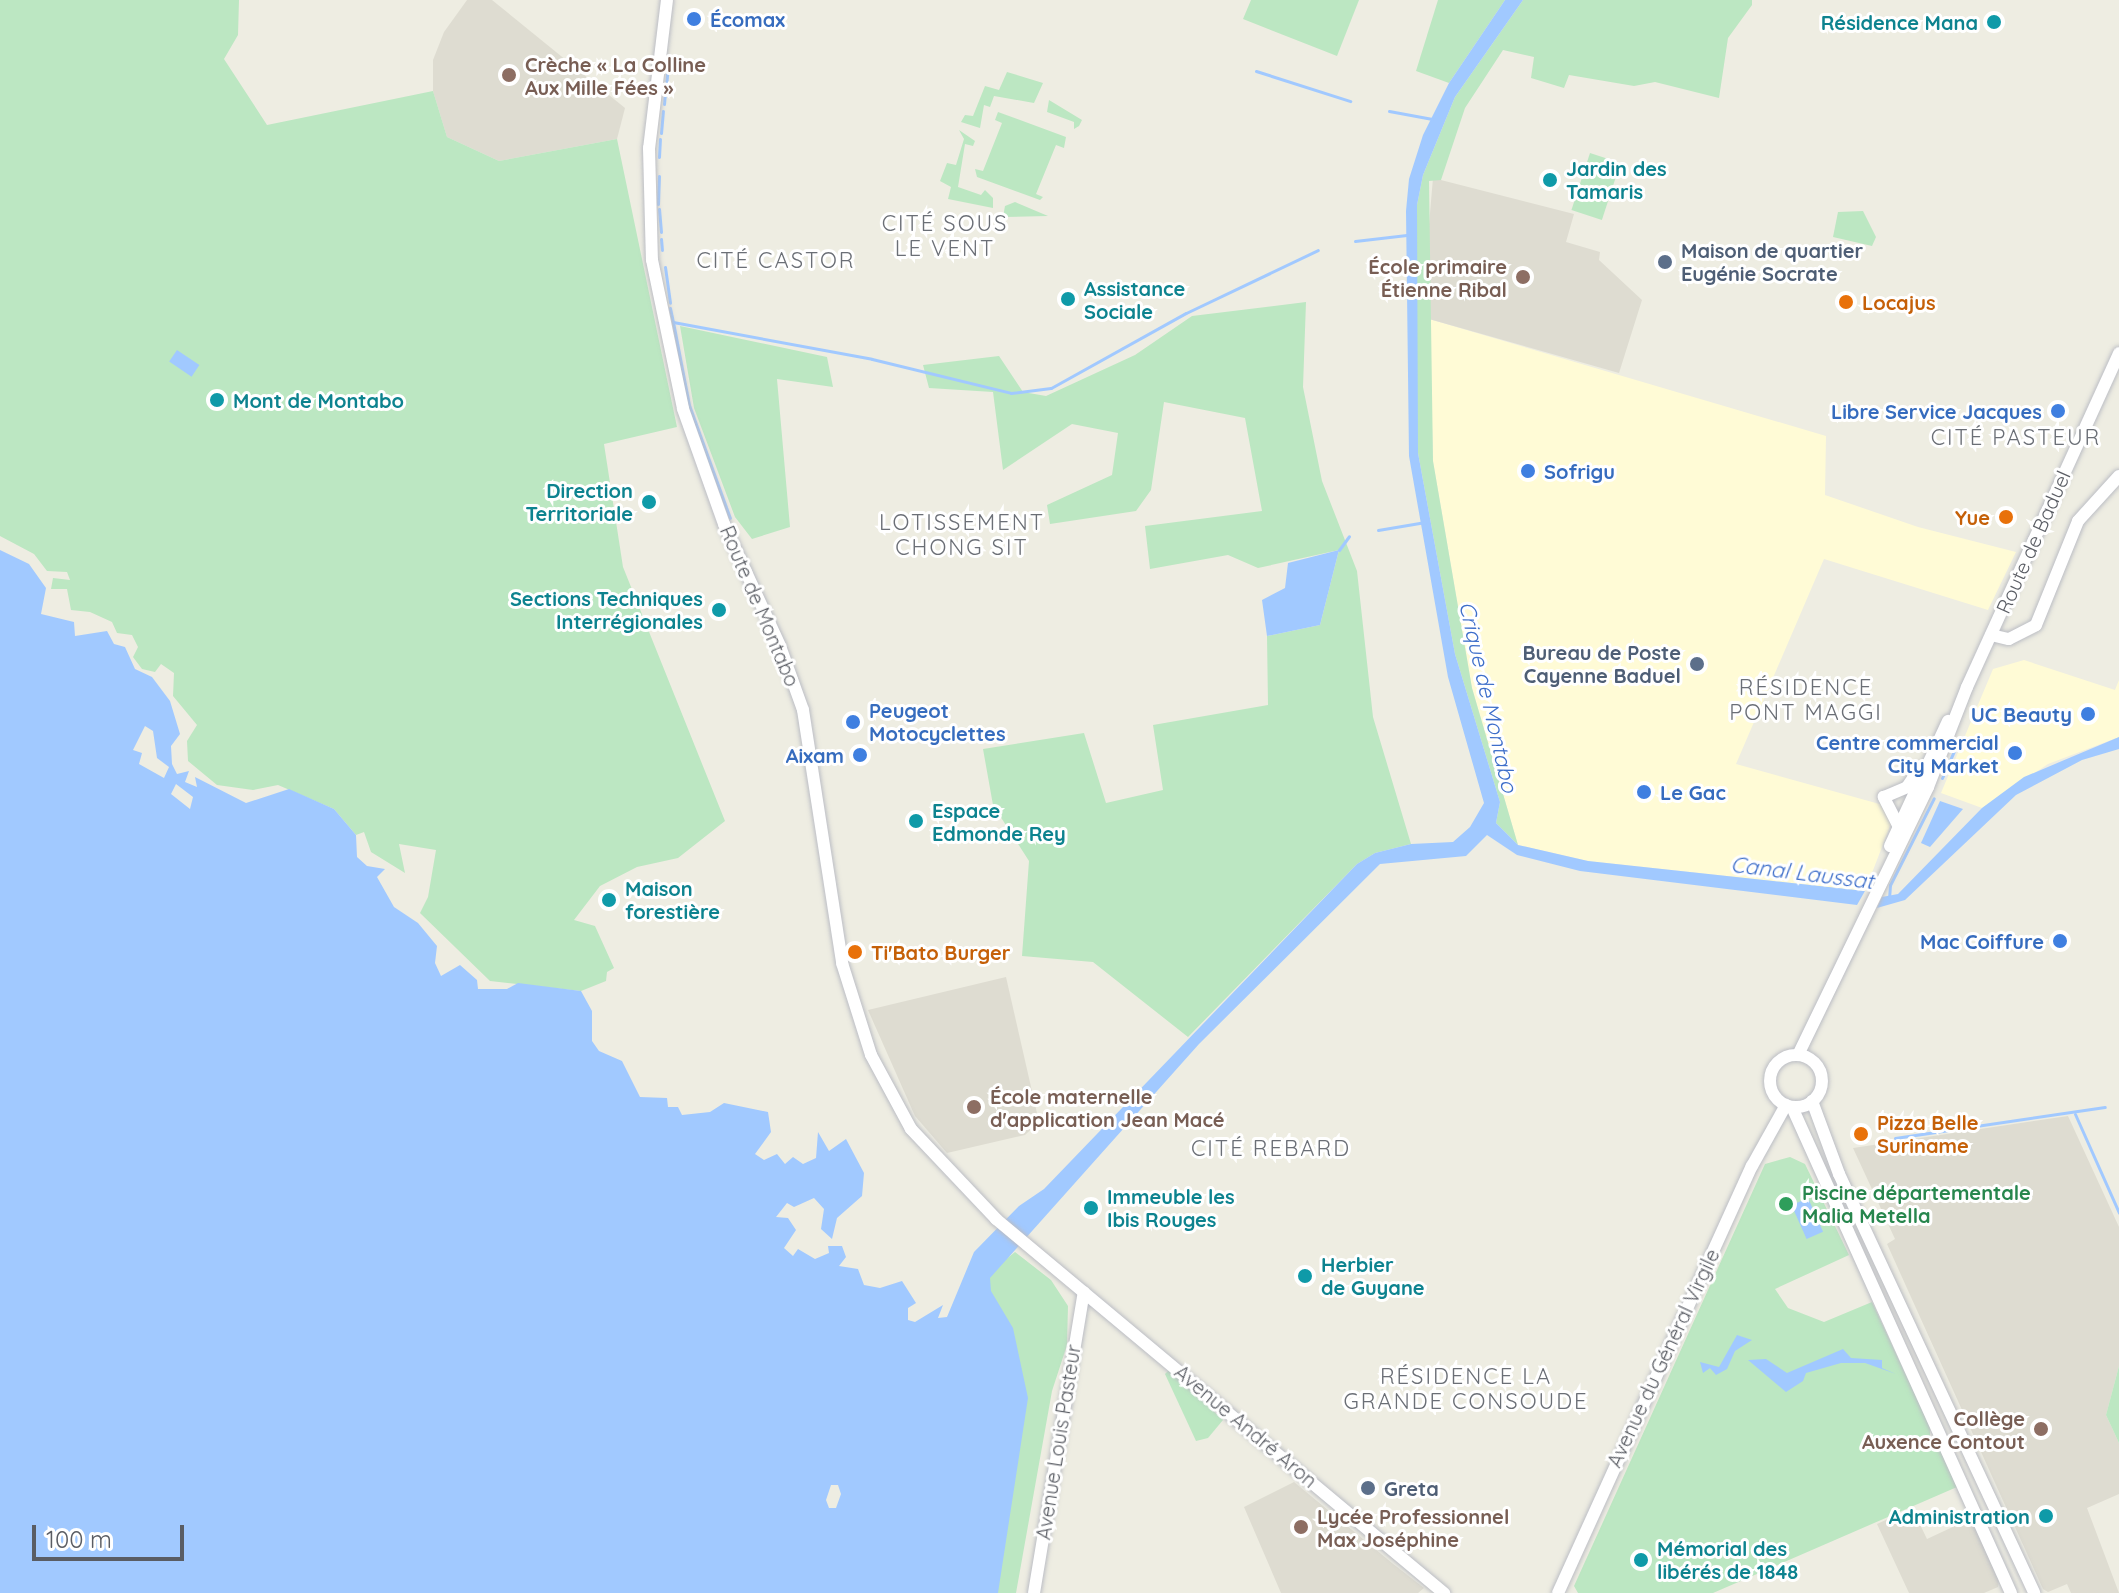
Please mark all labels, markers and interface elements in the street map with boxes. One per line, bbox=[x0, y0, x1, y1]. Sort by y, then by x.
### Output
place label: Écomax bbox=[710, 7, 785, 31]
marker: Écomax bbox=[685, 10, 703, 28]
place label: Résidence Mana bbox=[1821, 10, 1978, 34]
marker: Résidence Mana bbox=[1985, 13, 2003, 31]
place label: Crèche « La Colline Aux Mille Fées » bbox=[525, 52, 706, 99]
marker: Crèche « La Colline Aux Mille Fées » bbox=[500, 66, 518, 84]
place label: Jardin des Tamaris bbox=[1566, 156, 1667, 203]
marker: Jardin des Tamaris bbox=[1541, 171, 1559, 189]
district label: CITÉ SOUS LE VENT bbox=[882, 210, 1008, 262]
place label: Maison de quartier Eugénie Socrate bbox=[1681, 238, 1863, 285]
district label: CITÉ CASTOR bbox=[696, 248, 856, 274]
marker: Maison de quartier Eugénie Socrate bbox=[1656, 253, 1674, 271]
place label: École primaire Étienne Ribal bbox=[1368, 254, 1507, 301]
marker: École primaire Étienne Ribal bbox=[1514, 268, 1532, 286]
place label: Assistance Sociale bbox=[1084, 276, 1185, 323]
marker: Assistance Sociale bbox=[1059, 290, 1077, 308]
place label: Locajus bbox=[1862, 290, 1936, 314]
marker: Locajus bbox=[1837, 293, 1855, 311]
place label: Mont de Montabo bbox=[233, 388, 404, 412]
marker: Mont de Montabo bbox=[208, 391, 226, 409]
place label: Libre Service Jacques bbox=[1831, 399, 2042, 423]
marker: Libre Service Jacques bbox=[2049, 402, 2067, 420]
district label: CITÉ PASTEUR bbox=[1931, 425, 2101, 451]
place label: Sofrigu bbox=[1544, 459, 1615, 483]
marker: Sofrigu bbox=[1519, 462, 1537, 480]
street label: Route de Baduel bbox=[1991, 467, 2075, 617]
place label: Direction Territoriale bbox=[525, 478, 633, 525]
marker: Direction Territoriale bbox=[640, 493, 658, 511]
place label: Yue bbox=[1955, 505, 1990, 529]
marker: Yue bbox=[1997, 508, 2015, 526]
district label: LOTISSEMENT CHONG SIT bbox=[879, 509, 1045, 560]
street label: Route de Montabo bbox=[715, 522, 805, 690]
place label: Sections Techniques Interrégionales bbox=[510, 586, 703, 633]
water label: Crique de Montabo bbox=[1453, 599, 1523, 795]
marker: Sections Techniques Interrégionales bbox=[710, 601, 728, 619]
place label: Bureau de Poste Cayenne Baduel bbox=[1523, 640, 1681, 687]
marker: Bureau de Poste Cayenne Baduel bbox=[1688, 655, 1706, 673]
district label: RÉSIDENCE PONT MAGGI bbox=[1729, 674, 1883, 726]
place label: Peugeot Motocyclettes bbox=[869, 698, 1006, 745]
place label: UC Beauty bbox=[1971, 702, 2072, 726]
marker: UC Beauty bbox=[2079, 705, 2097, 723]
marker: Peugeot Motocyclettes bbox=[844, 713, 862, 731]
place label: Centre commercial City Market bbox=[1816, 730, 1999, 777]
place label: Aixam bbox=[786, 743, 844, 767]
marker: Centre commercial City Market bbox=[2006, 744, 2024, 762]
marker: Aixam bbox=[851, 746, 869, 764]
place label: Le Gac bbox=[1660, 780, 1726, 804]
marker: Le Gac bbox=[1635, 783, 1653, 801]
place label: Espace Edmonde Rey bbox=[932, 798, 1066, 845]
marker: Espace Edmonde Rey bbox=[907, 812, 925, 830]
water label: Canal Laussat bbox=[1729, 851, 1875, 895]
place label: Maison forestière bbox=[625, 876, 720, 923]
marker: Maison forestière bbox=[600, 891, 618, 909]
place label: Mac Coiffure bbox=[1920, 929, 2044, 953]
marker: Mac Coiffure bbox=[2051, 932, 2069, 950]
place label: Ti'Bato Burger bbox=[871, 940, 1010, 964]
marker: Ti'Bato Burger bbox=[846, 943, 864, 961]
place label: École maternelle d'application Jean Macé bbox=[990, 1084, 1225, 1131]
marker: École maternelle d'application Jean Macé bbox=[965, 1098, 983, 1116]
place label: Pizza Belle Suriname bbox=[1877, 1110, 1979, 1157]
marker: Pizza Belle Suriname bbox=[1852, 1125, 1870, 1143]
district label: CITÉ REBARD bbox=[1191, 1136, 1351, 1162]
place label: Piscine départementale Malia Metella bbox=[1802, 1180, 2031, 1227]
place label: Immeuble les Ibis Rouges bbox=[1107, 1184, 1235, 1231]
marker: Piscine départementale Malia Metella bbox=[1777, 1195, 1795, 1213]
marker: Immeuble les Ibis Rouges bbox=[1082, 1199, 1100, 1217]
street label: Avenue du Général Virgile bbox=[1602, 1245, 1724, 1471]
place label: Herbier de Guyane bbox=[1321, 1252, 1425, 1299]
marker: Herbier de Guyane bbox=[1296, 1267, 1314, 1285]
street label: Avenue Louis Pasteur bbox=[1031, 1343, 1085, 1541]
street label: Avenue André Aron bbox=[1170, 1359, 1322, 1493]
district label: RÉSIDENCE LA GRANDE CONSOUDE bbox=[1343, 1363, 1589, 1414]
place label: Collège Auxence Contout bbox=[1862, 1406, 2025, 1453]
marker: Collège Auxence Contout bbox=[2032, 1420, 2050, 1438]
place label: Greta bbox=[1384, 1476, 1439, 1500]
marker: Greta bbox=[1359, 1479, 1377, 1497]
place label: Lycée Professionnel Max Joséphine bbox=[1317, 1504, 1509, 1551]
place label: Administration bbox=[1889, 1504, 2030, 1528]
marker: Administration bbox=[2037, 1507, 2055, 1525]
scale bar bbox=[36, 1509, 188, 1559]
marker: Lycée Professionnel Max Joséphine bbox=[1292, 1518, 1310, 1536]
text: 100 m bbox=[46, 1524, 112, 1554]
place label: Mémorial des libérés de 1848 bbox=[1657, 1536, 1798, 1583]
marker: Mémorial des libérés de 1848 bbox=[1632, 1551, 1650, 1569]

